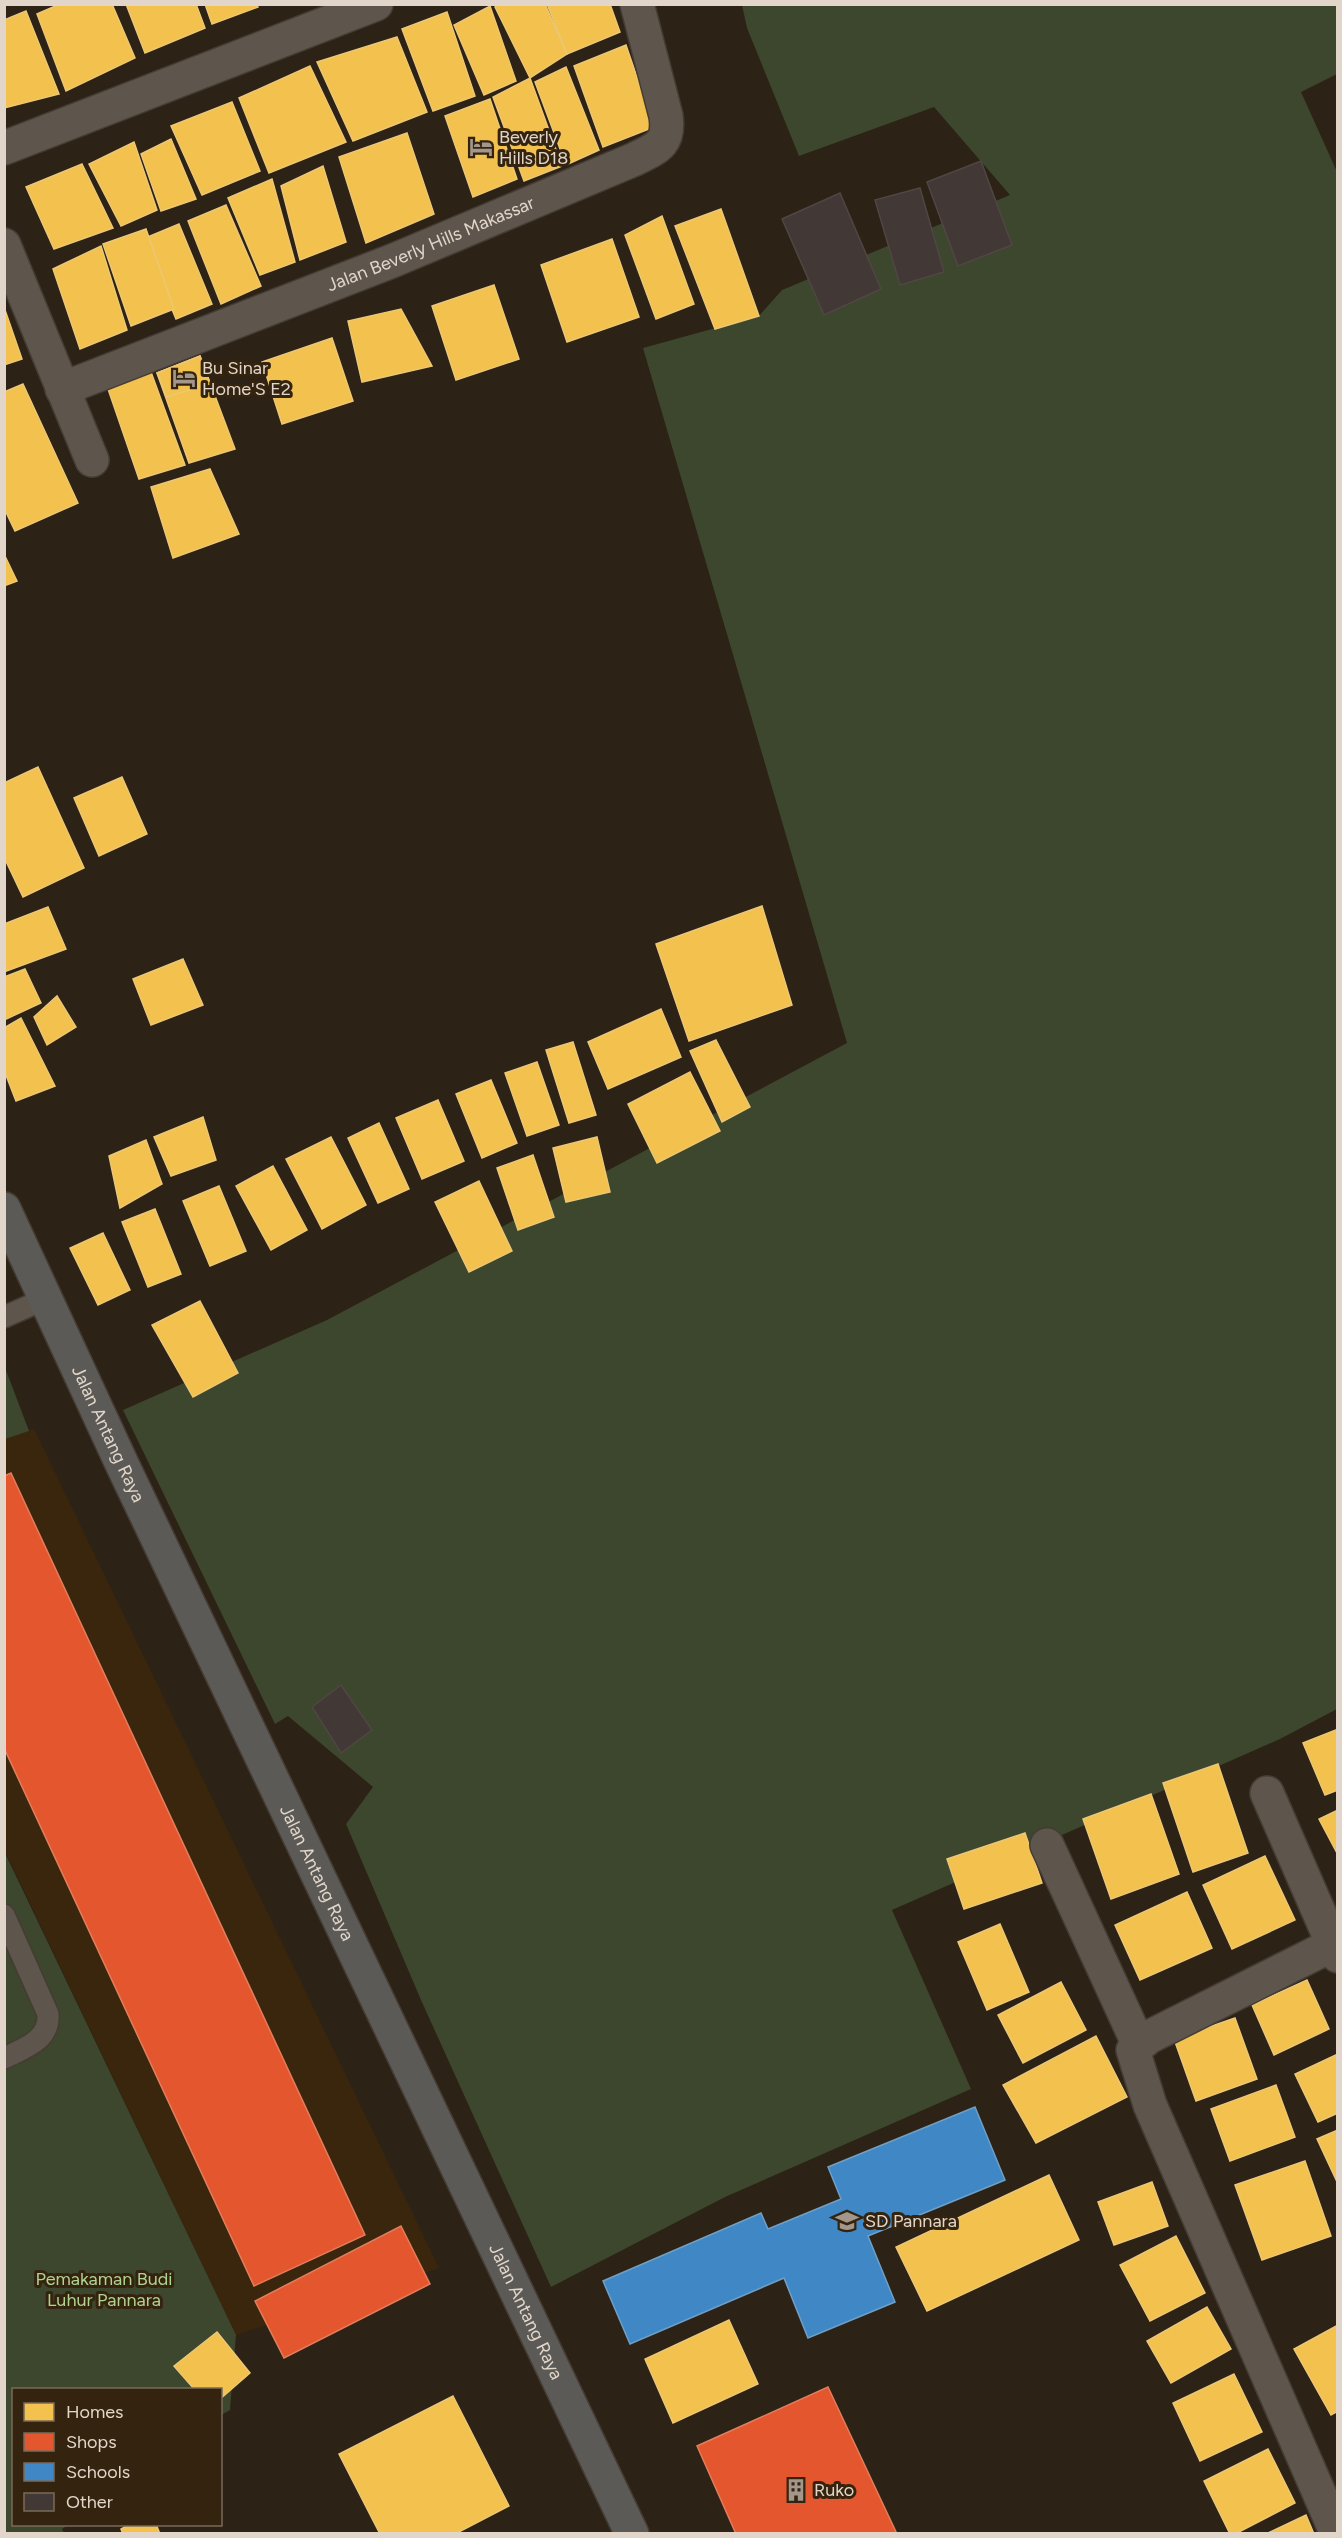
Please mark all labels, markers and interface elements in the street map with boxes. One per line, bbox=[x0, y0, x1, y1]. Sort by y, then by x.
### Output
place label: Beverly Hills D18 bbox=[499, 126, 568, 169]
hotel icon: Beverly Hills D18 bbox=[468, 134, 494, 160]
street label: Jalan Beverly Hills Makassar bbox=[324, 192, 538, 296]
place label: Bu Sinar Home'S E2 bbox=[202, 357, 291, 400]
hotel icon: Bu Sinar Home'S E2 bbox=[171, 365, 197, 391]
street label: Jalan Antang Raya bbox=[67, 1362, 150, 1506]
street label: Jalan Antang Raya bbox=[275, 1801, 359, 1945]
school or university icon: SD Pannara bbox=[834, 2208, 860, 2234]
place label: SD Pannara bbox=[865, 2210, 957, 2232]
street label: Jalan Antang Raya bbox=[484, 2240, 568, 2383]
park label: Pemakaman Budi Luhur Pannara bbox=[35, 2268, 173, 2311]
legend bbox=[12, 2388, 222, 2526]
text: Homes bbox=[66, 2401, 124, 2423]
text: Shops bbox=[66, 2431, 117, 2453]
text: Schools bbox=[66, 2461, 130, 2483]
building icon: Ruko bbox=[783, 2477, 809, 2503]
place label: Ruko bbox=[814, 2479, 854, 2501]
text: Other bbox=[66, 2491, 113, 2513]

